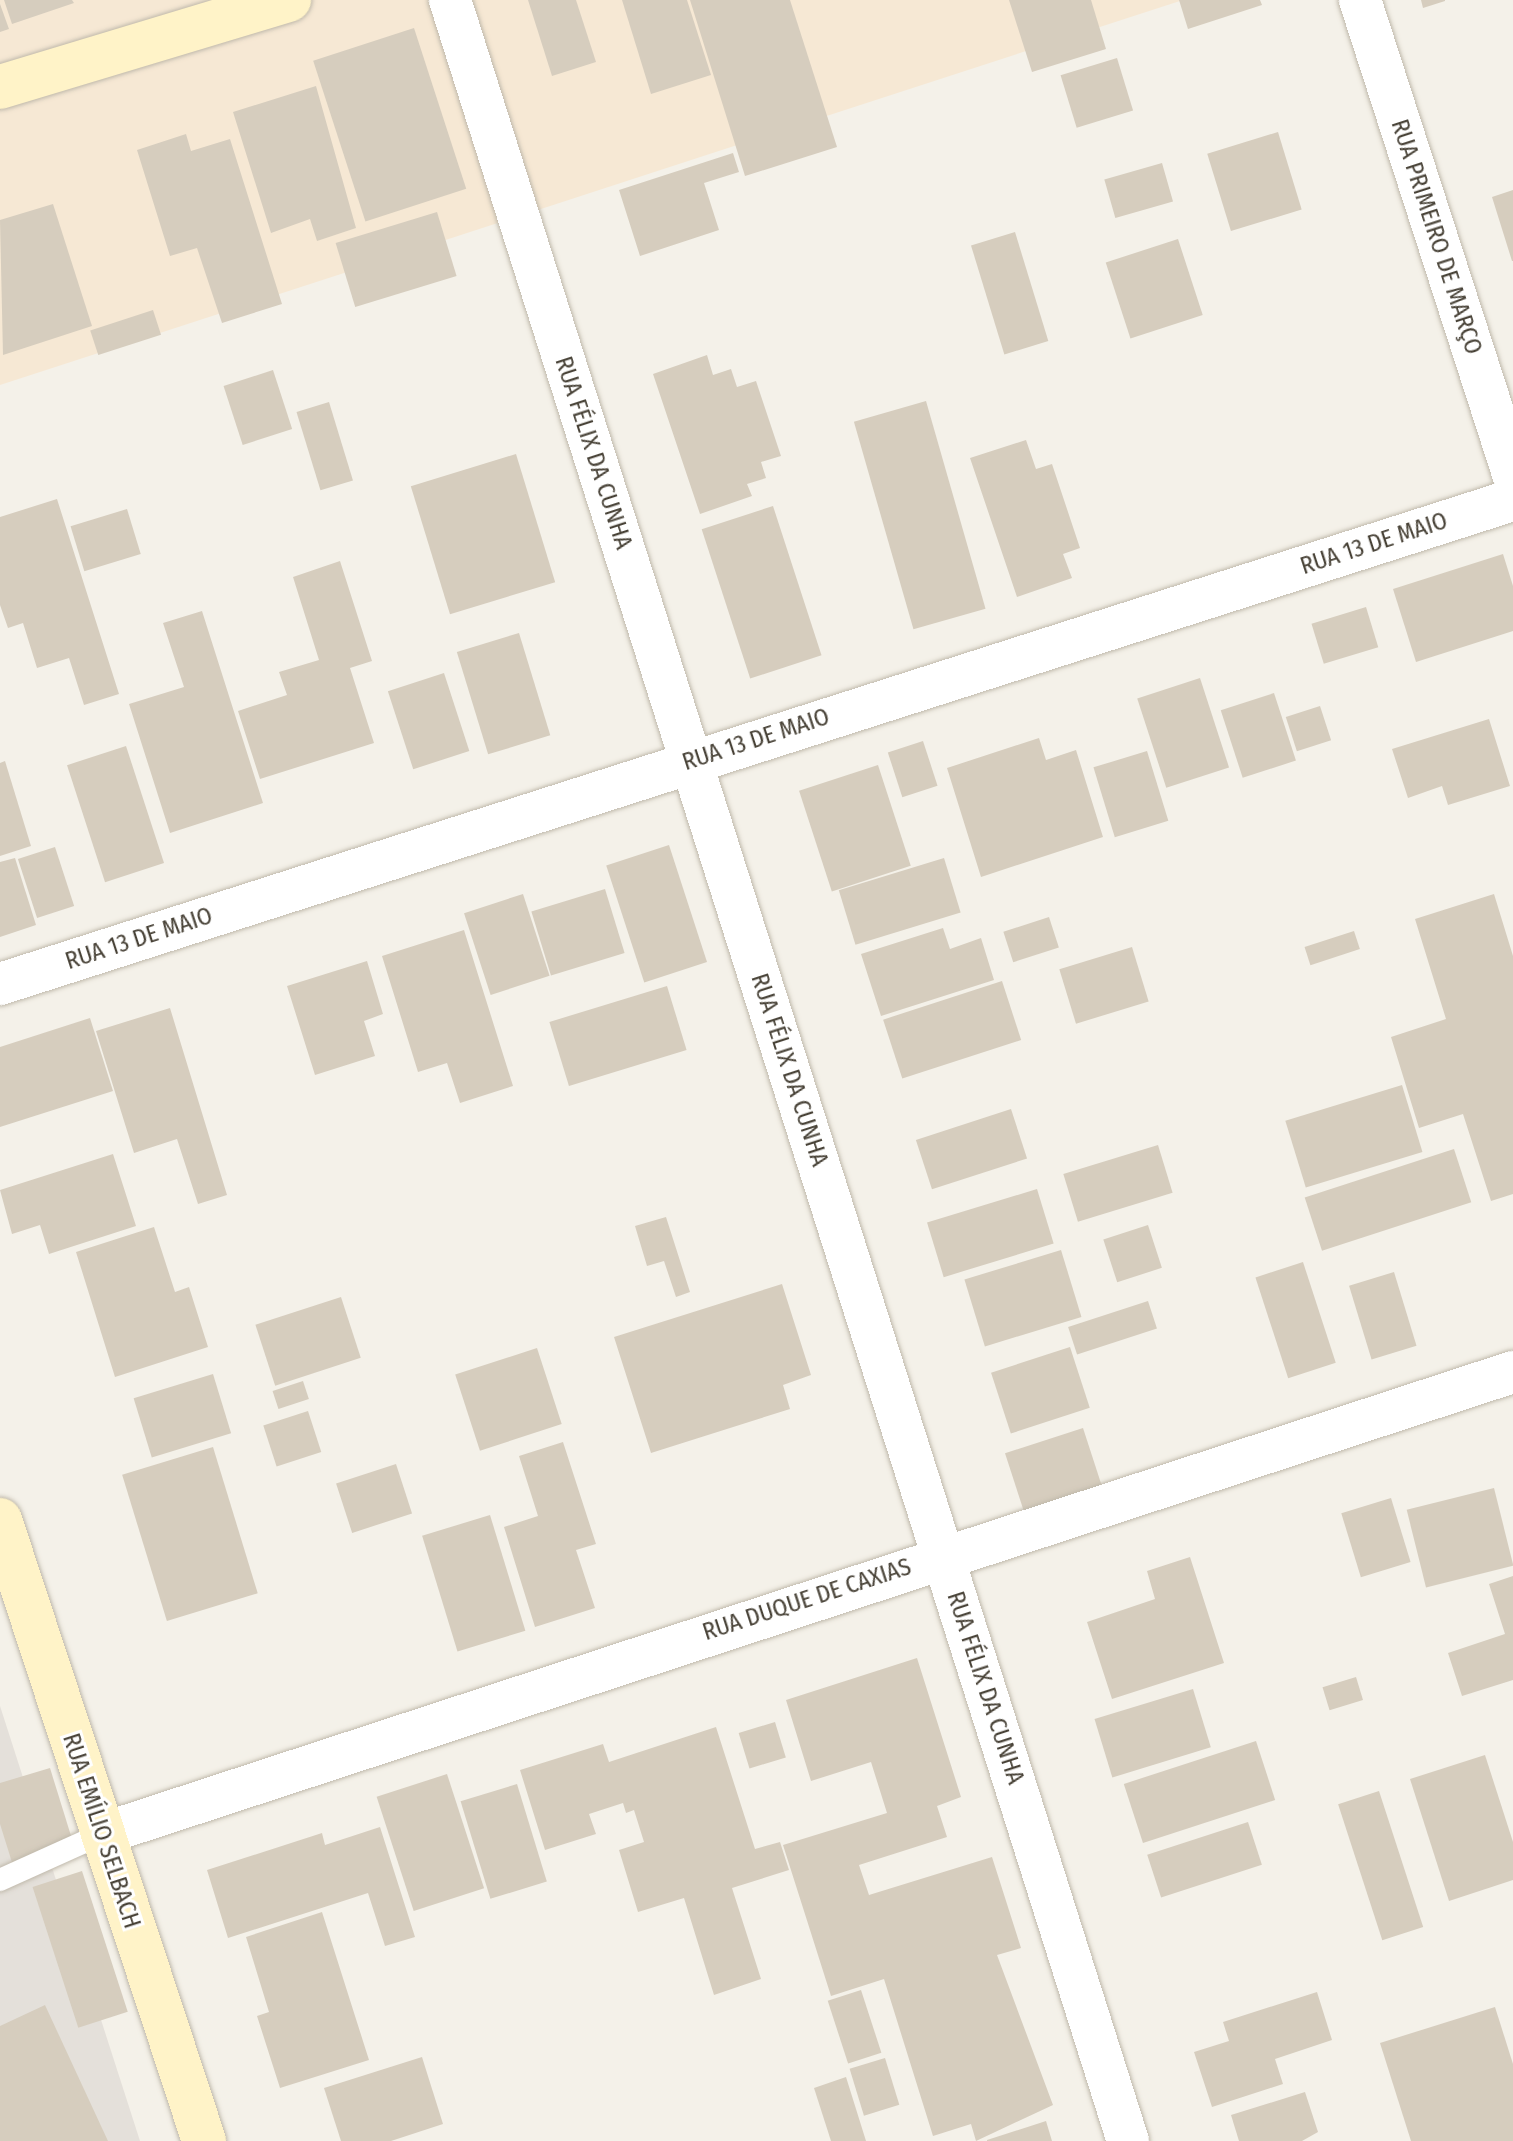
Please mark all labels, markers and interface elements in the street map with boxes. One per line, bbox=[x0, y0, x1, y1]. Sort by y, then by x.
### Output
street label: RUA PRIMEIRO DE MARÇO bbox=[1384, 116, 1488, 358]
street label: RUA FÉLIX DA CUNHA bbox=[548, 353, 638, 553]
street label: RUA 13 DE MAIO bbox=[1297, 507, 1451, 581]
street label: RUA 13 DE MAIO bbox=[679, 703, 833, 777]
street label: RUA 13 DE MAIO bbox=[62, 902, 216, 976]
street label: RUA FÉLIX DA CUNHA bbox=[744, 970, 834, 1170]
street label: RUA DUQUE DE CAXIAS bbox=[699, 1553, 915, 1647]
street label: RUA FÉLIX DA CUNHA bbox=[940, 1588, 1030, 1788]
street label: RUA EMÍLIO SELBACH bbox=[56, 1730, 146, 1932]

